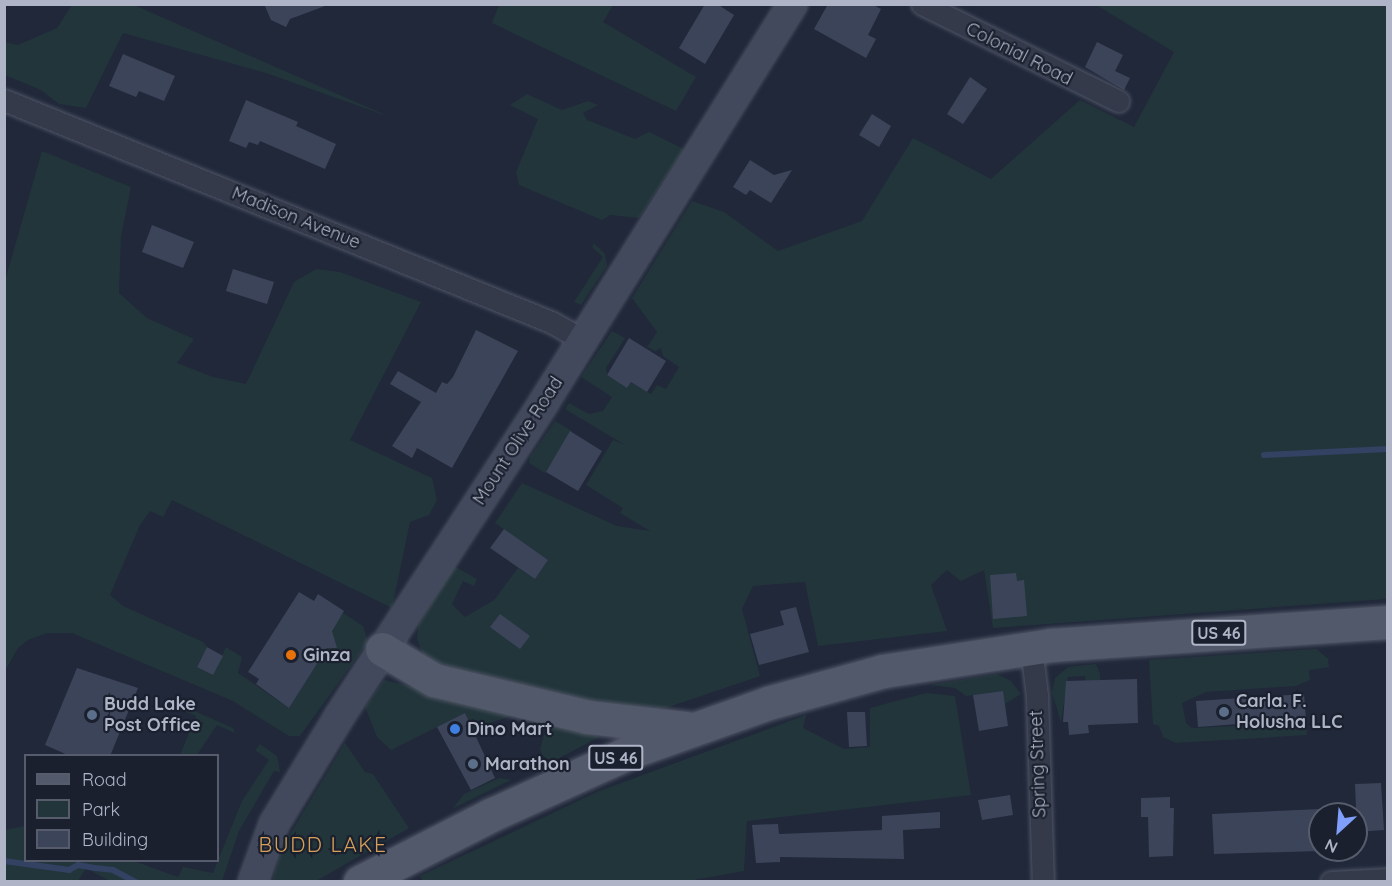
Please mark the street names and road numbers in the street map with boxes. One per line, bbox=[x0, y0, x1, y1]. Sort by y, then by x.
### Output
street label: Colonial Road bbox=[962, 18, 1076, 90]
street label: Madison Avenue bbox=[229, 182, 363, 254]
street label: Mount Olive Road bbox=[469, 373, 567, 509]
road number: US 46 bbox=[1190, 620, 1248, 646]
street label: Spring Street bbox=[1025, 710, 1051, 818]
road number: US 46 bbox=[588, 745, 644, 771]

